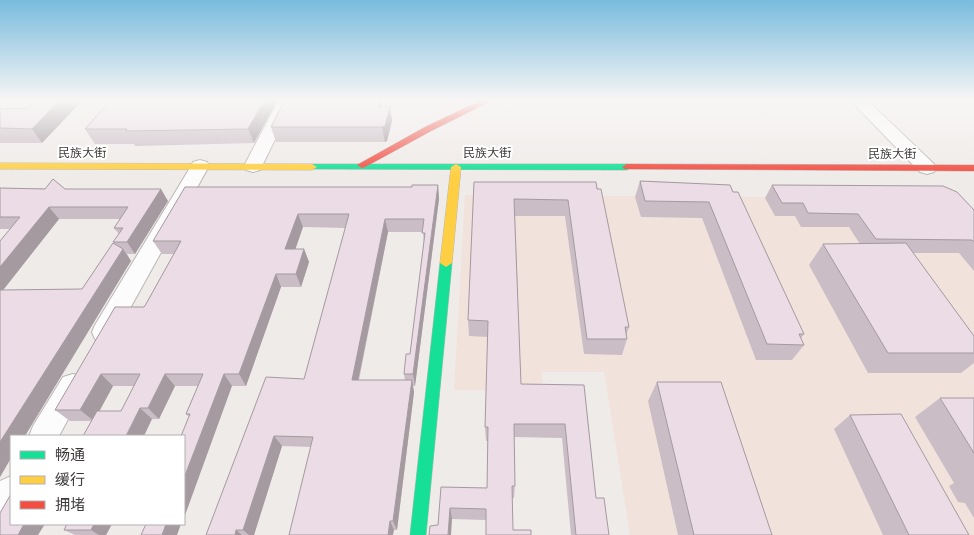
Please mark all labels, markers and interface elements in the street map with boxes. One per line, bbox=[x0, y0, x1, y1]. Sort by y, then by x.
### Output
street label: 民族大街 bbox=[58, 145, 106, 160]
street label: 民族大街 bbox=[463, 145, 511, 160]
street label: 民族大街 bbox=[868, 146, 916, 161]
legend bbox=[10, 435, 185, 525]
text: 畅通 bbox=[55, 445, 85, 464]
text: 缓行 bbox=[55, 470, 85, 489]
text: 拥堵 bbox=[55, 495, 85, 514]

